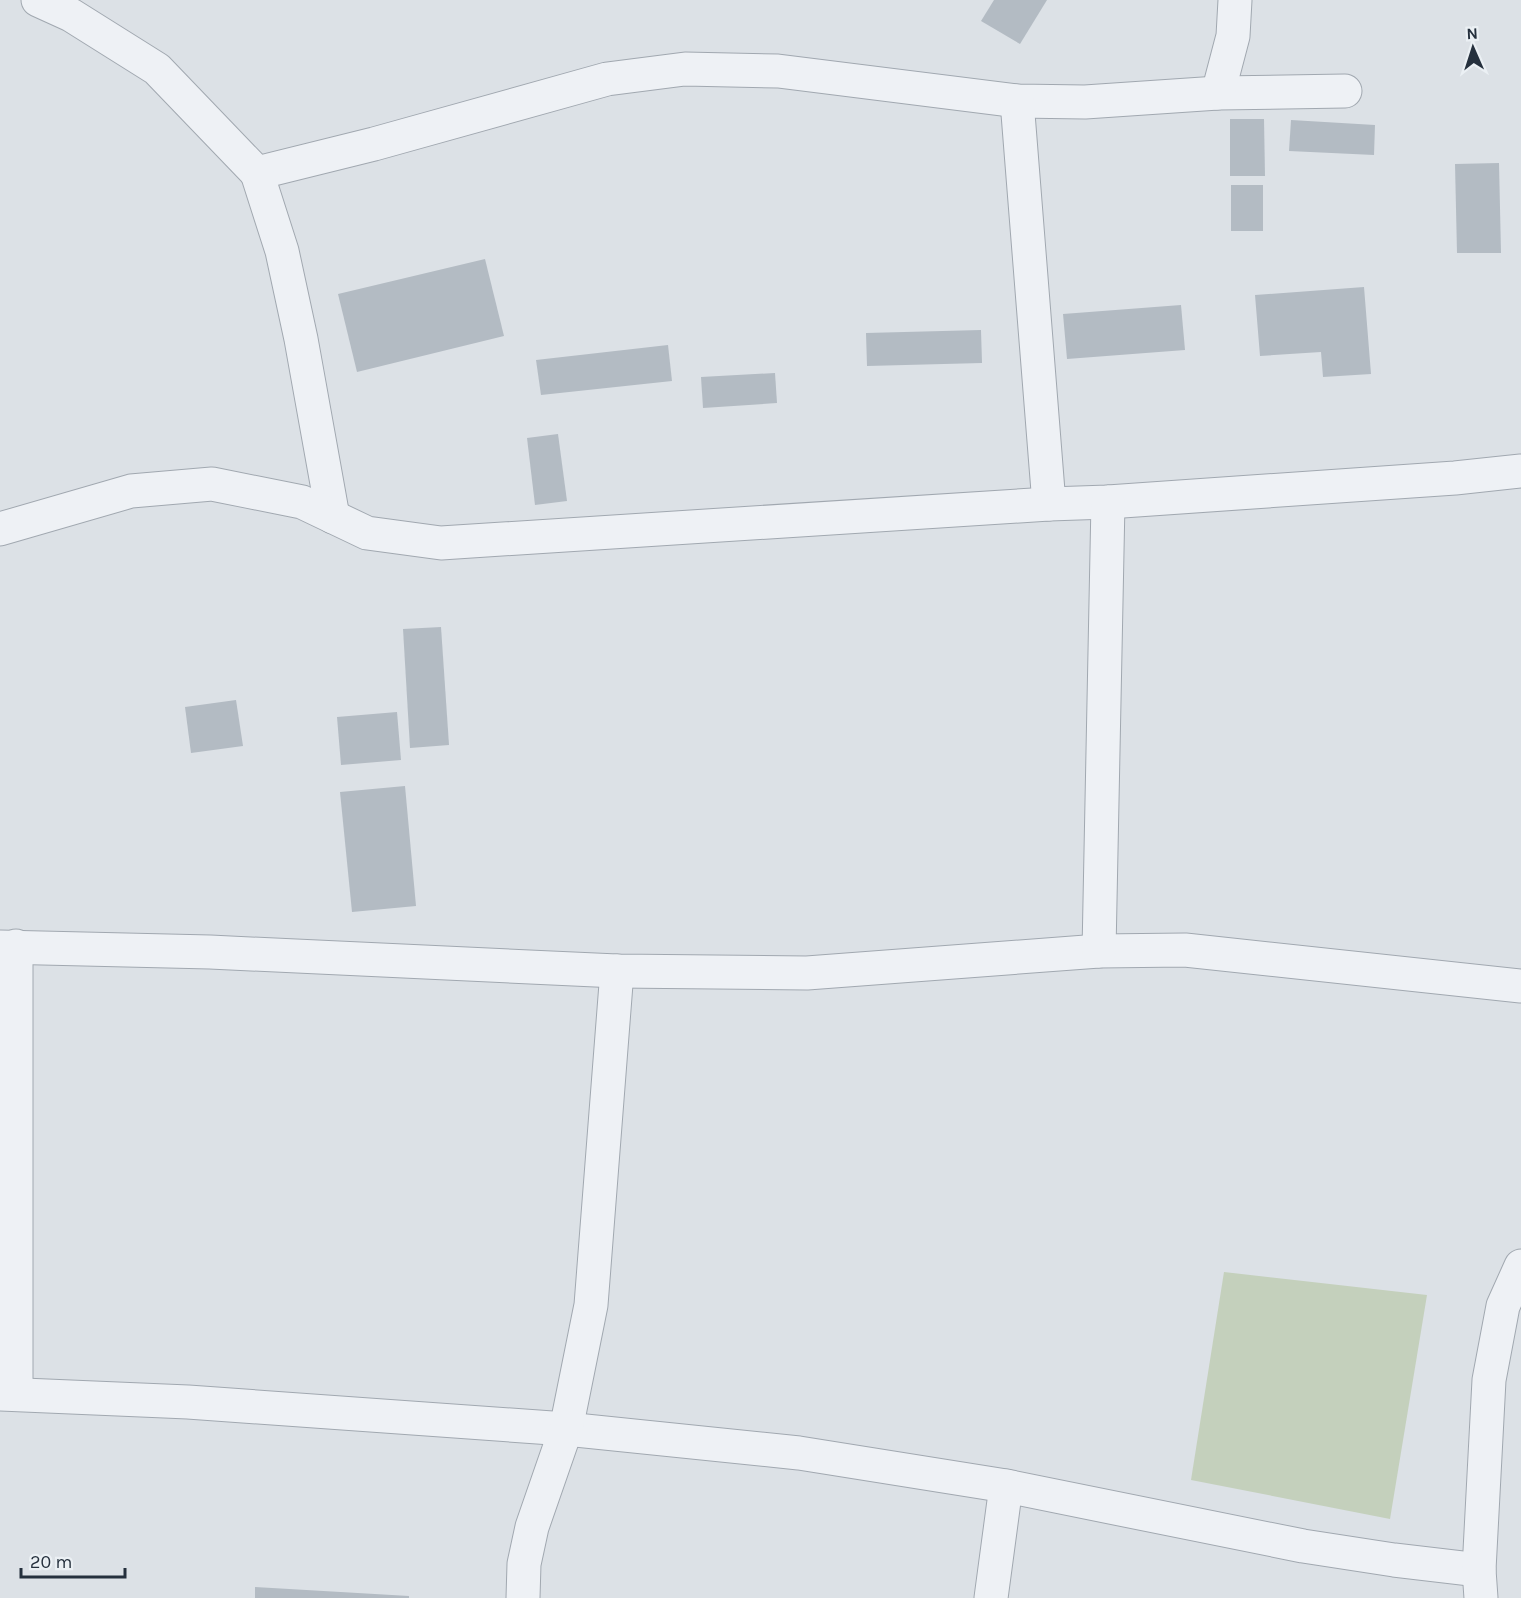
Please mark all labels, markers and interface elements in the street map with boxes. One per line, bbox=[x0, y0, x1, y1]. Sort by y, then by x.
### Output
north arrow bbox=[1443, 18, 1503, 78]
text: N bbox=[1466, 24, 1478, 43]
scale bar bbox=[21, 1541, 124, 1579]
text: 20 m bbox=[30, 1551, 72, 1573]

